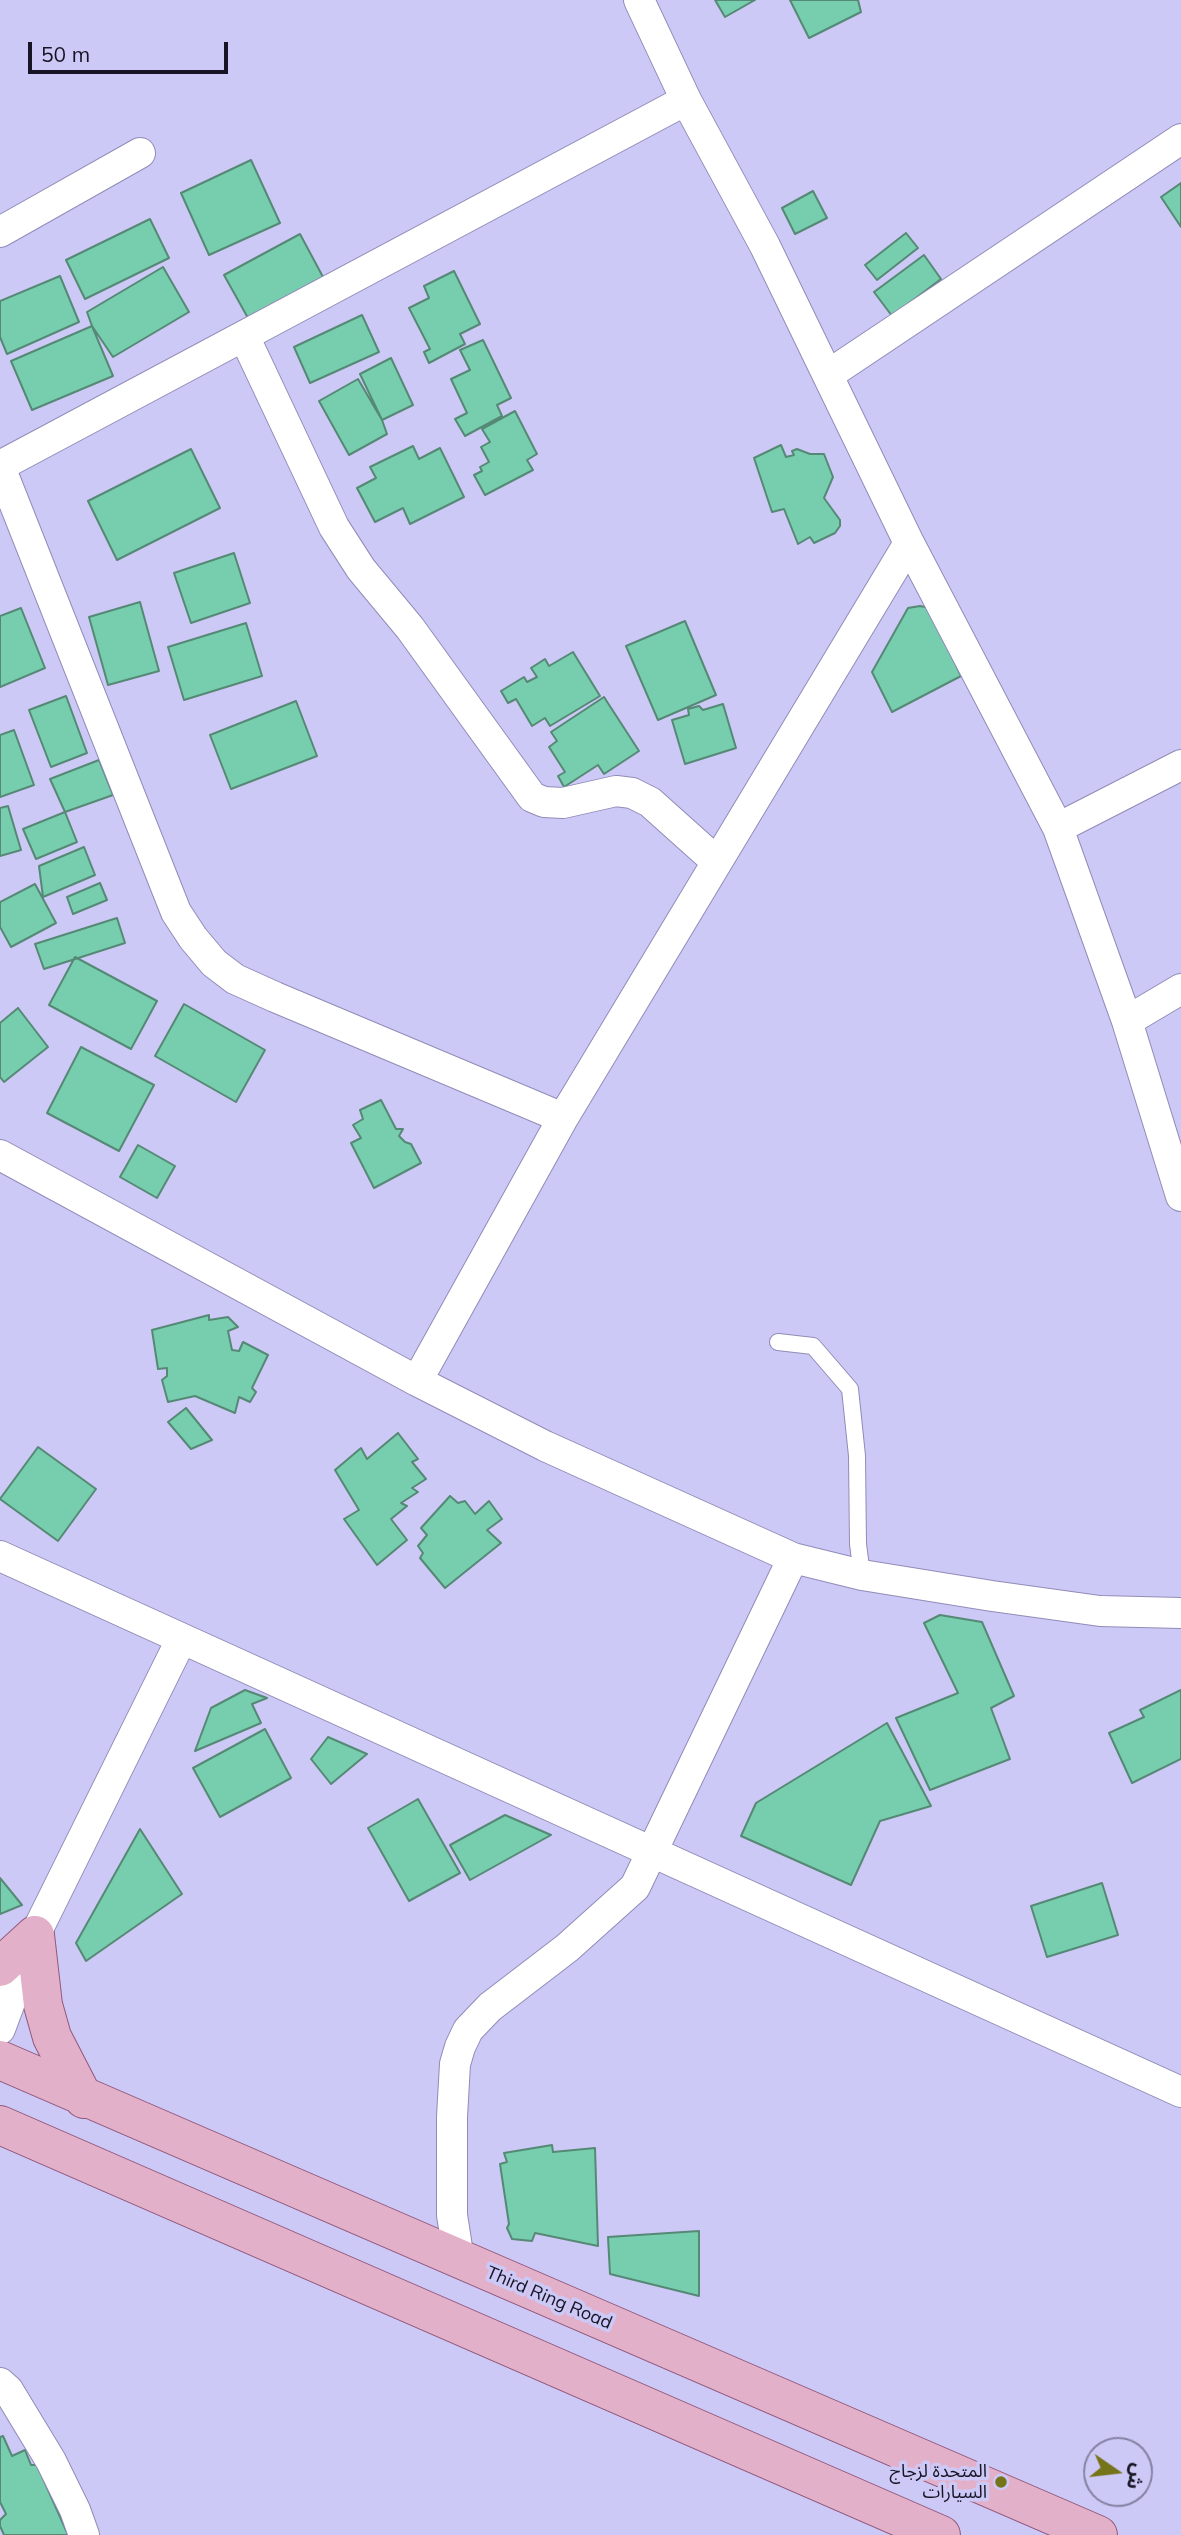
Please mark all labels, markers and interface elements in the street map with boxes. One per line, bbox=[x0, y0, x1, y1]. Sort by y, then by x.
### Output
scale bar bbox=[32, 28, 231, 72]
text: 50 m bbox=[41, 41, 90, 67]
street label: Third Ring Road bbox=[483, 2262, 615, 2334]
north arrow bbox=[1083, 2437, 1153, 2507]
place label: المتحدة لزجاج السيارات bbox=[889, 2461, 987, 2504]
text: ش bbox=[1122, 2461, 1151, 2492]
marker: المتحدة لزجاج السيارات bbox=[993, 2474, 1009, 2490]

